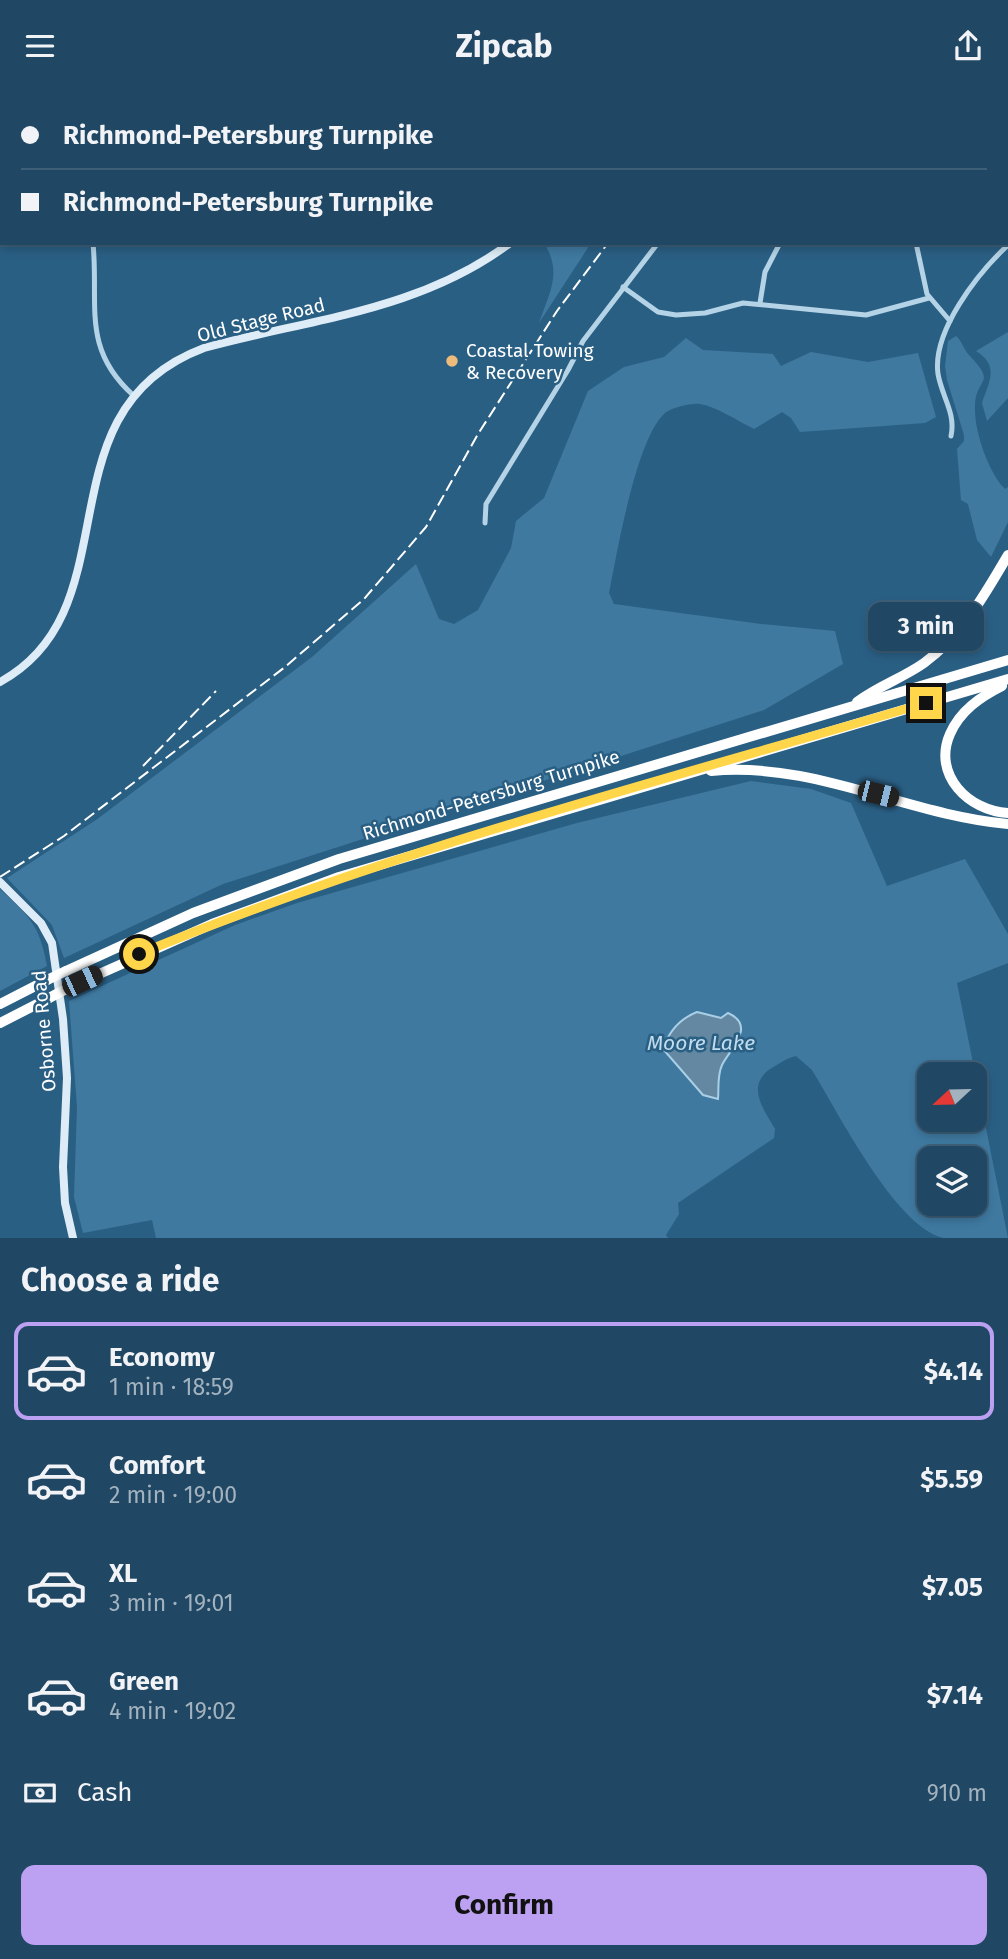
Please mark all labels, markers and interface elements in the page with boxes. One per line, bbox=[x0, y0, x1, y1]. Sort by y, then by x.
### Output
icon: menu bbox=[21, 27, 59, 65]
text: Zipcab bbox=[455, 27, 553, 65]
icon: share bbox=[949, 27, 987, 65]
text: Richmond-Petersburg Turnpike bbox=[63, 120, 433, 151]
text: Richmond-Petersburg Turnpike bbox=[63, 187, 433, 218]
street label: Old Stage Road bbox=[195, 293, 327, 347]
place label: Coastal Towing & Recovery bbox=[466, 339, 594, 384]
marker: Coastal Towing & Recovery bbox=[444, 353, 460, 369]
callout: 3 min bbox=[868, 601, 984, 651]
text: 3 min bbox=[898, 612, 954, 640]
route end bbox=[910, 687, 942, 719]
street label: Richmond-Petersburg Turnpike bbox=[360, 745, 622, 845]
car bbox=[856, 779, 901, 809]
route start bbox=[123, 938, 155, 970]
car bbox=[59, 963, 106, 999]
street label: Osborne Road bbox=[27, 969, 61, 1093]
water label: Moore Lake bbox=[647, 1030, 755, 1056]
north arrow bbox=[917, 1062, 987, 1132]
map controls bbox=[917, 1062, 987, 1216]
button: layers bbox=[917, 1146, 987, 1216]
text: Choose a ride bbox=[21, 1261, 219, 1299]
icon: car bbox=[25, 1340, 88, 1403]
text: Economy bbox=[109, 1342, 215, 1373]
text: $4.14 bbox=[924, 1356, 983, 1387]
text: 1 min · 18:59 bbox=[109, 1373, 234, 1401]
icon: car bbox=[25, 1448, 88, 1511]
text: Comfort bbox=[109, 1450, 205, 1481]
text: $5.59 bbox=[920, 1464, 983, 1495]
text: 2 min · 19:00 bbox=[109, 1481, 237, 1509]
icon: car bbox=[25, 1556, 88, 1619]
text: XL bbox=[109, 1558, 137, 1589]
text: $7.05 bbox=[922, 1572, 983, 1603]
text: 3 min · 19:01 bbox=[109, 1589, 234, 1617]
icon: car bbox=[25, 1664, 88, 1727]
text: Green bbox=[109, 1666, 179, 1697]
text: $7.14 bbox=[927, 1680, 983, 1711]
text: 4 min · 19:02 bbox=[109, 1697, 236, 1725]
icon: cash bbox=[21, 1774, 59, 1812]
text: Cash bbox=[77, 1777, 133, 1808]
text: 910 m bbox=[927, 1779, 987, 1807]
button: Confirm bbox=[21, 1865, 987, 1945]

